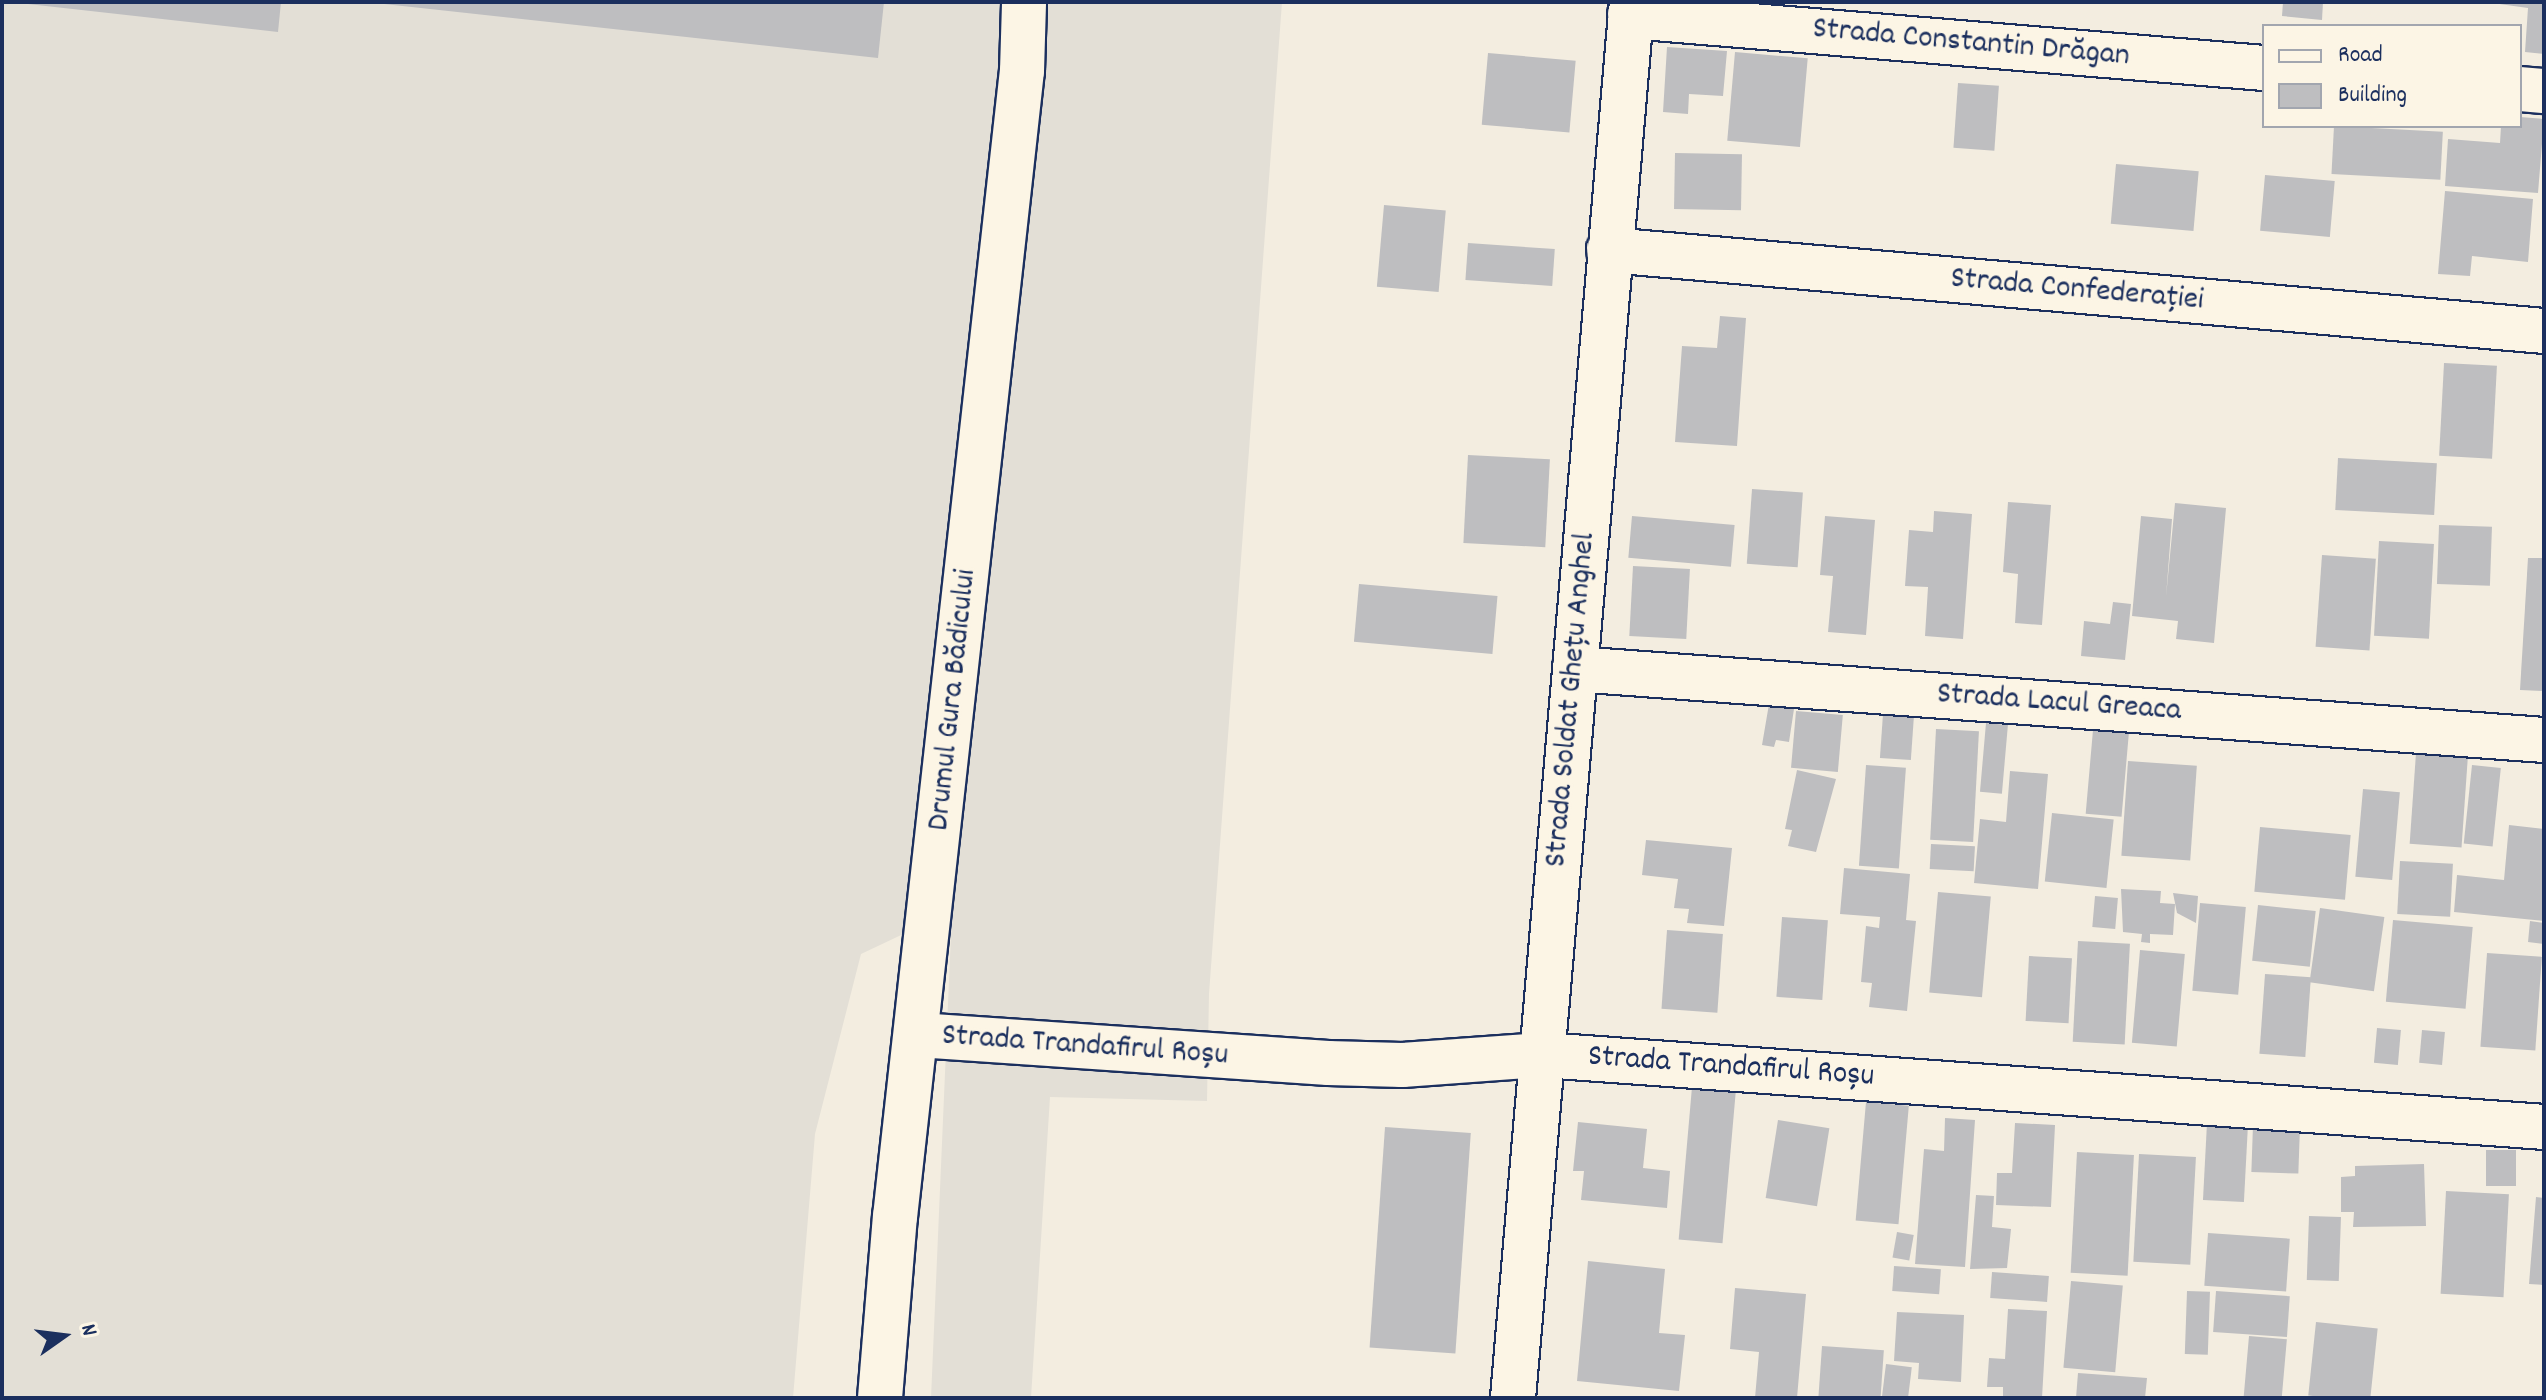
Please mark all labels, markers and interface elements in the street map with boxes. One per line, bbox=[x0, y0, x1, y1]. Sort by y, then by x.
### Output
street label: Strada Constantin Drăgan bbox=[1811, 11, 2131, 77]
legend bbox=[2262, 24, 2522, 128]
text: Road bbox=[2338, 39, 2383, 73]
text: Building bbox=[2338, 79, 2407, 113]
street label: Strada Confederației bbox=[1949, 261, 2205, 321]
street label: Strada Soldat Ghețu Anghel bbox=[1538, 531, 1606, 869]
street label: Drumul Gura Bădicului bbox=[921, 567, 987, 833]
street label: Strada Lacul Greaca bbox=[1936, 676, 2182, 732]
street label: Strada Trandafirul Roșu bbox=[940, 1018, 1230, 1076]
street label: Strada Trandafirul Roșu bbox=[1586, 1039, 1876, 1097]
north arrow bbox=[24, 1296, 104, 1376]
text: N bbox=[71, 1321, 104, 1339]

